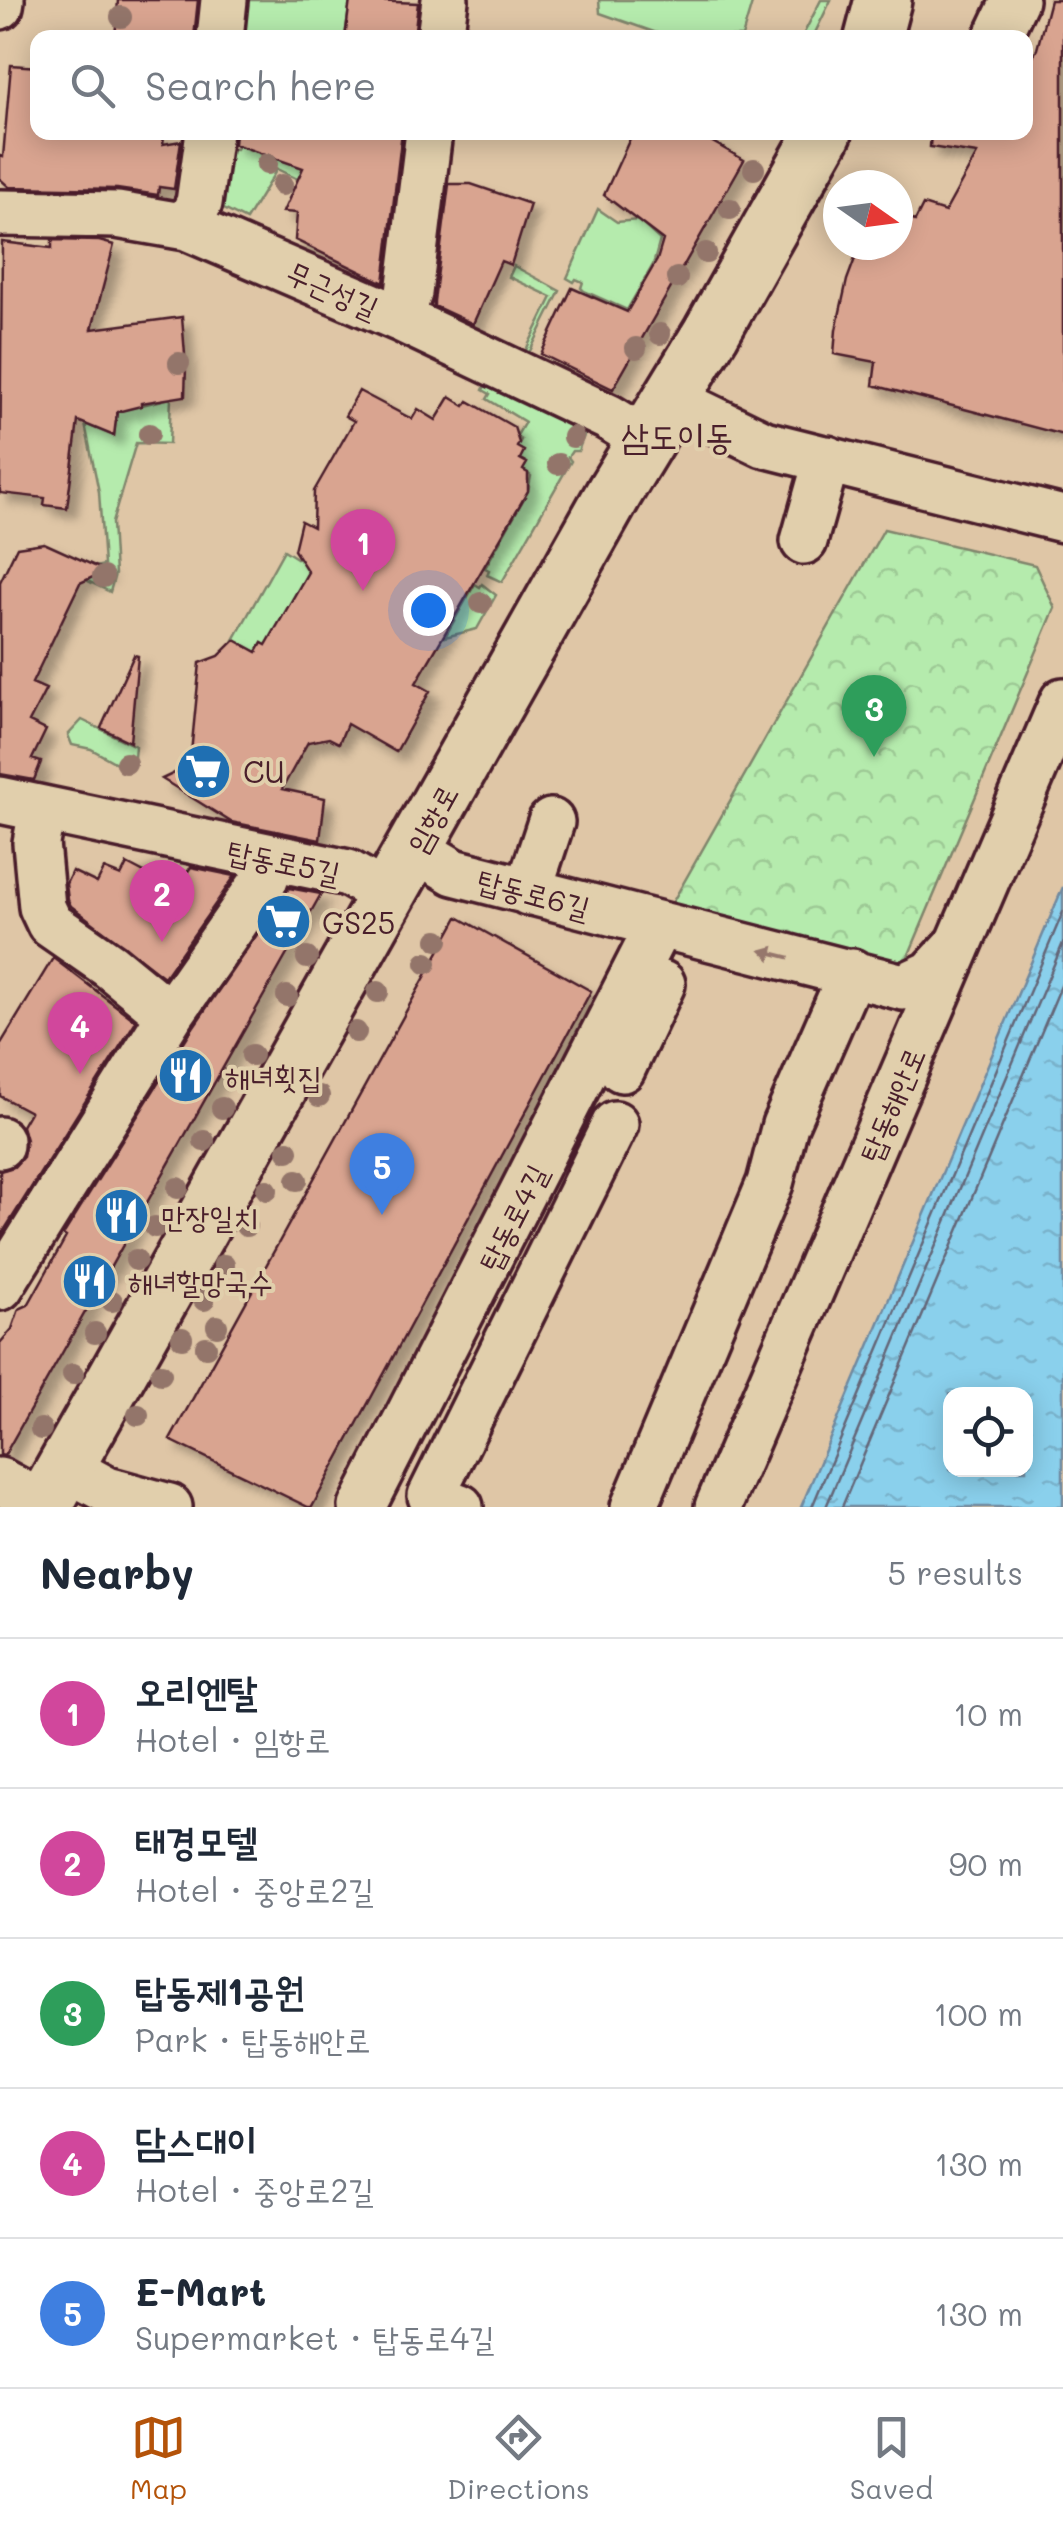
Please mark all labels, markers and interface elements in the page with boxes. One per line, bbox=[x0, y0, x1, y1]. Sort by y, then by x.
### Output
search box bbox=[30, 30, 1033, 140]
icon: search bbox=[65, 58, 120, 113]
text: Search here bbox=[145, 60, 376, 110]
north arrow bbox=[823, 170, 913, 260]
street label: 무근성길 bbox=[281, 251, 385, 327]
district label: 삼도이동 bbox=[621, 412, 733, 458]
pin: 1 bbox=[330, 508, 396, 591]
your location bbox=[403, 585, 454, 636]
pin: 3 bbox=[842, 674, 906, 757]
supermarket icon: CU bbox=[174, 741, 234, 801]
place label: CU bbox=[243, 751, 284, 791]
street label: 임항로 bbox=[396, 777, 466, 859]
street label: 탑동로5길 bbox=[224, 830, 344, 892]
street label: 탑동로6길 bbox=[473, 859, 595, 927]
pin: 2 bbox=[130, 860, 194, 942]
supermarket icon: GS25 bbox=[253, 892, 313, 952]
place label: GS25 bbox=[322, 902, 395, 942]
one-way arrow bbox=[759, 945, 790, 961]
pin: 4 bbox=[48, 992, 112, 1074]
street label: 탑동해안로 bbox=[849, 1041, 933, 1167]
restaurant icon: 해녀횟집 bbox=[156, 1046, 216, 1106]
place label: 해녀횟집 bbox=[225, 1056, 322, 1096]
pin: 5 bbox=[350, 1132, 414, 1215]
street label: 탑동로4길 bbox=[468, 1157, 556, 1277]
restaurant icon: 만장일치 bbox=[92, 1186, 152, 1246]
place label: 만장일치 bbox=[161, 1196, 258, 1236]
restaurant icon: 해녀할망국수 bbox=[59, 1251, 119, 1311]
place label: 해녀할망국수 bbox=[128, 1261, 273, 1301]
map controls bbox=[943, 1387, 1033, 1477]
button: locate bbox=[943, 1387, 1033, 1477]
text: Nearby bbox=[40, 1545, 194, 1600]
text: 5 results bbox=[888, 1551, 1023, 1593]
text: 오리엔탈 bbox=[135, 1665, 257, 1715]
text: 1 bbox=[65, 1692, 80, 1734]
text: 10 m bbox=[953, 1692, 1023, 1734]
text: Hotel · 임항로 bbox=[135, 1718, 330, 1760]
text: 태경모텔 bbox=[135, 1815, 257, 1865]
text: 2 bbox=[64, 1842, 81, 1884]
text: 90 m bbox=[949, 1842, 1023, 1884]
text: Hotel · 중앙로2길 bbox=[135, 1868, 374, 1910]
text: 탑동제1공원 bbox=[135, 1965, 305, 2015]
text: 3 bbox=[63, 1992, 82, 2034]
text: 100 m bbox=[933, 1992, 1023, 2034]
text: Park · 탑동해안로 bbox=[135, 2018, 371, 2060]
text: 담스대이 bbox=[135, 2115, 257, 2165]
text: 4 bbox=[62, 2142, 83, 2184]
text: 130 m bbox=[934, 2142, 1023, 2184]
text: Hotel · 중앙로2길 bbox=[135, 2168, 374, 2210]
text: E-Mart bbox=[135, 2266, 266, 2316]
text: 5 bbox=[63, 2292, 82, 2334]
text: 130 m bbox=[934, 2292, 1023, 2334]
text: Supermarket · 탑동로4길 bbox=[135, 2316, 495, 2358]
tab: Map bbox=[130, 2410, 187, 2506]
tab: Directions bbox=[447, 2410, 590, 2506]
tab: Saved bbox=[850, 2410, 933, 2506]

